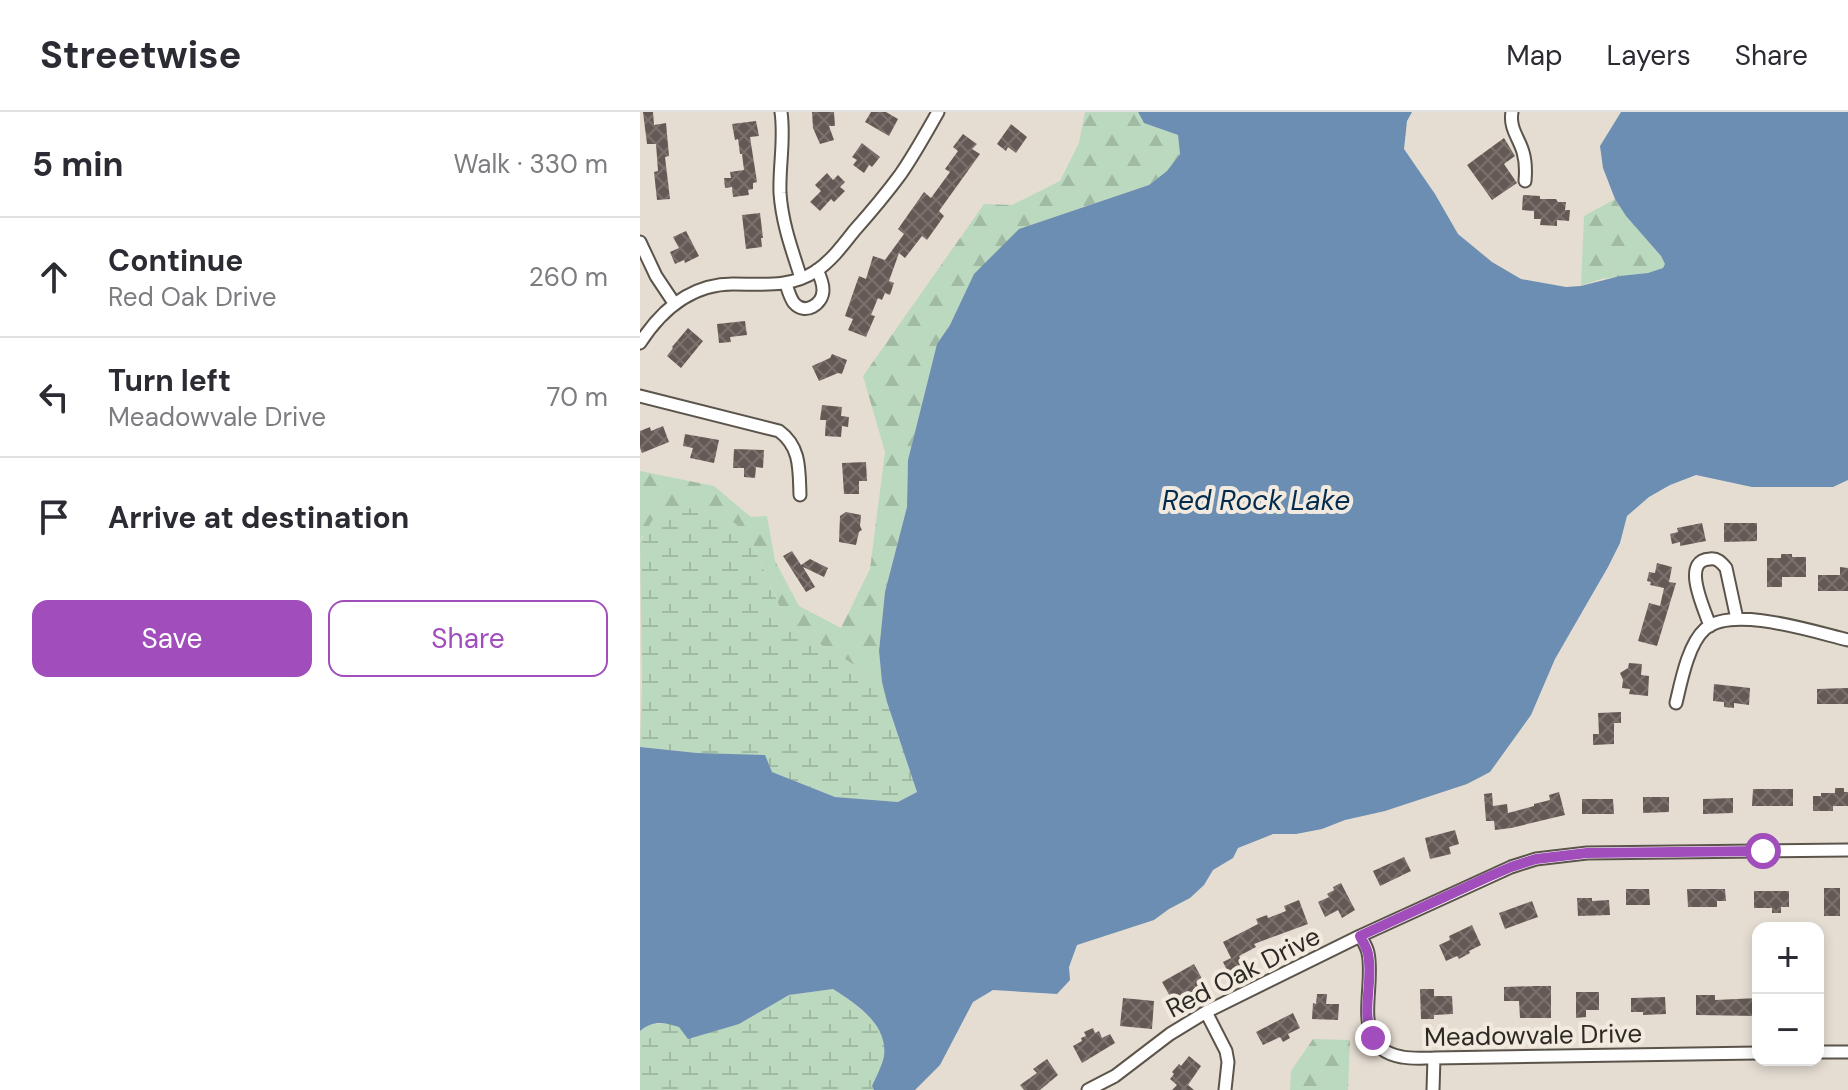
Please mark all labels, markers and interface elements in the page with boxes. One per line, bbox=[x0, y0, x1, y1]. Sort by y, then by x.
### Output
text: Streetwise bbox=[40, 30, 241, 80]
text: Map bbox=[1506, 37, 1563, 74]
text: Layers bbox=[1607, 37, 1691, 74]
text: Share bbox=[1735, 37, 1808, 74]
text: 5 min bbox=[32, 142, 123, 187]
text: Walk · 330 m bbox=[453, 147, 608, 181]
text: Continue bbox=[108, 241, 243, 280]
icon: ahead bbox=[32, 255, 76, 299]
text: 260 m bbox=[529, 260, 608, 294]
text: Red Oak Drive bbox=[108, 280, 277, 314]
text: Turn left bbox=[108, 361, 231, 400]
icon: left bbox=[32, 375, 76, 419]
text: 70 m bbox=[547, 380, 608, 414]
text: Meadowvale Drive bbox=[108, 400, 326, 434]
water label: Red Rock Lake bbox=[1162, 482, 1350, 519]
icon: arrive bbox=[32, 495, 76, 539]
text: Arrive at destination bbox=[108, 498, 409, 537]
button: Save bbox=[32, 600, 312, 677]
button: Share bbox=[328, 600, 608, 677]
route start bbox=[1745, 833, 1781, 869]
street label: Red Oak Drive bbox=[1160, 919, 1326, 1025]
map controls bbox=[1752, 922, 1824, 1066]
button: + bbox=[1752, 922, 1824, 994]
button: − bbox=[1752, 994, 1824, 1066]
street label: Meadowvale Drive bbox=[1424, 1016, 1642, 1054]
route end bbox=[1355, 1020, 1391, 1056]

